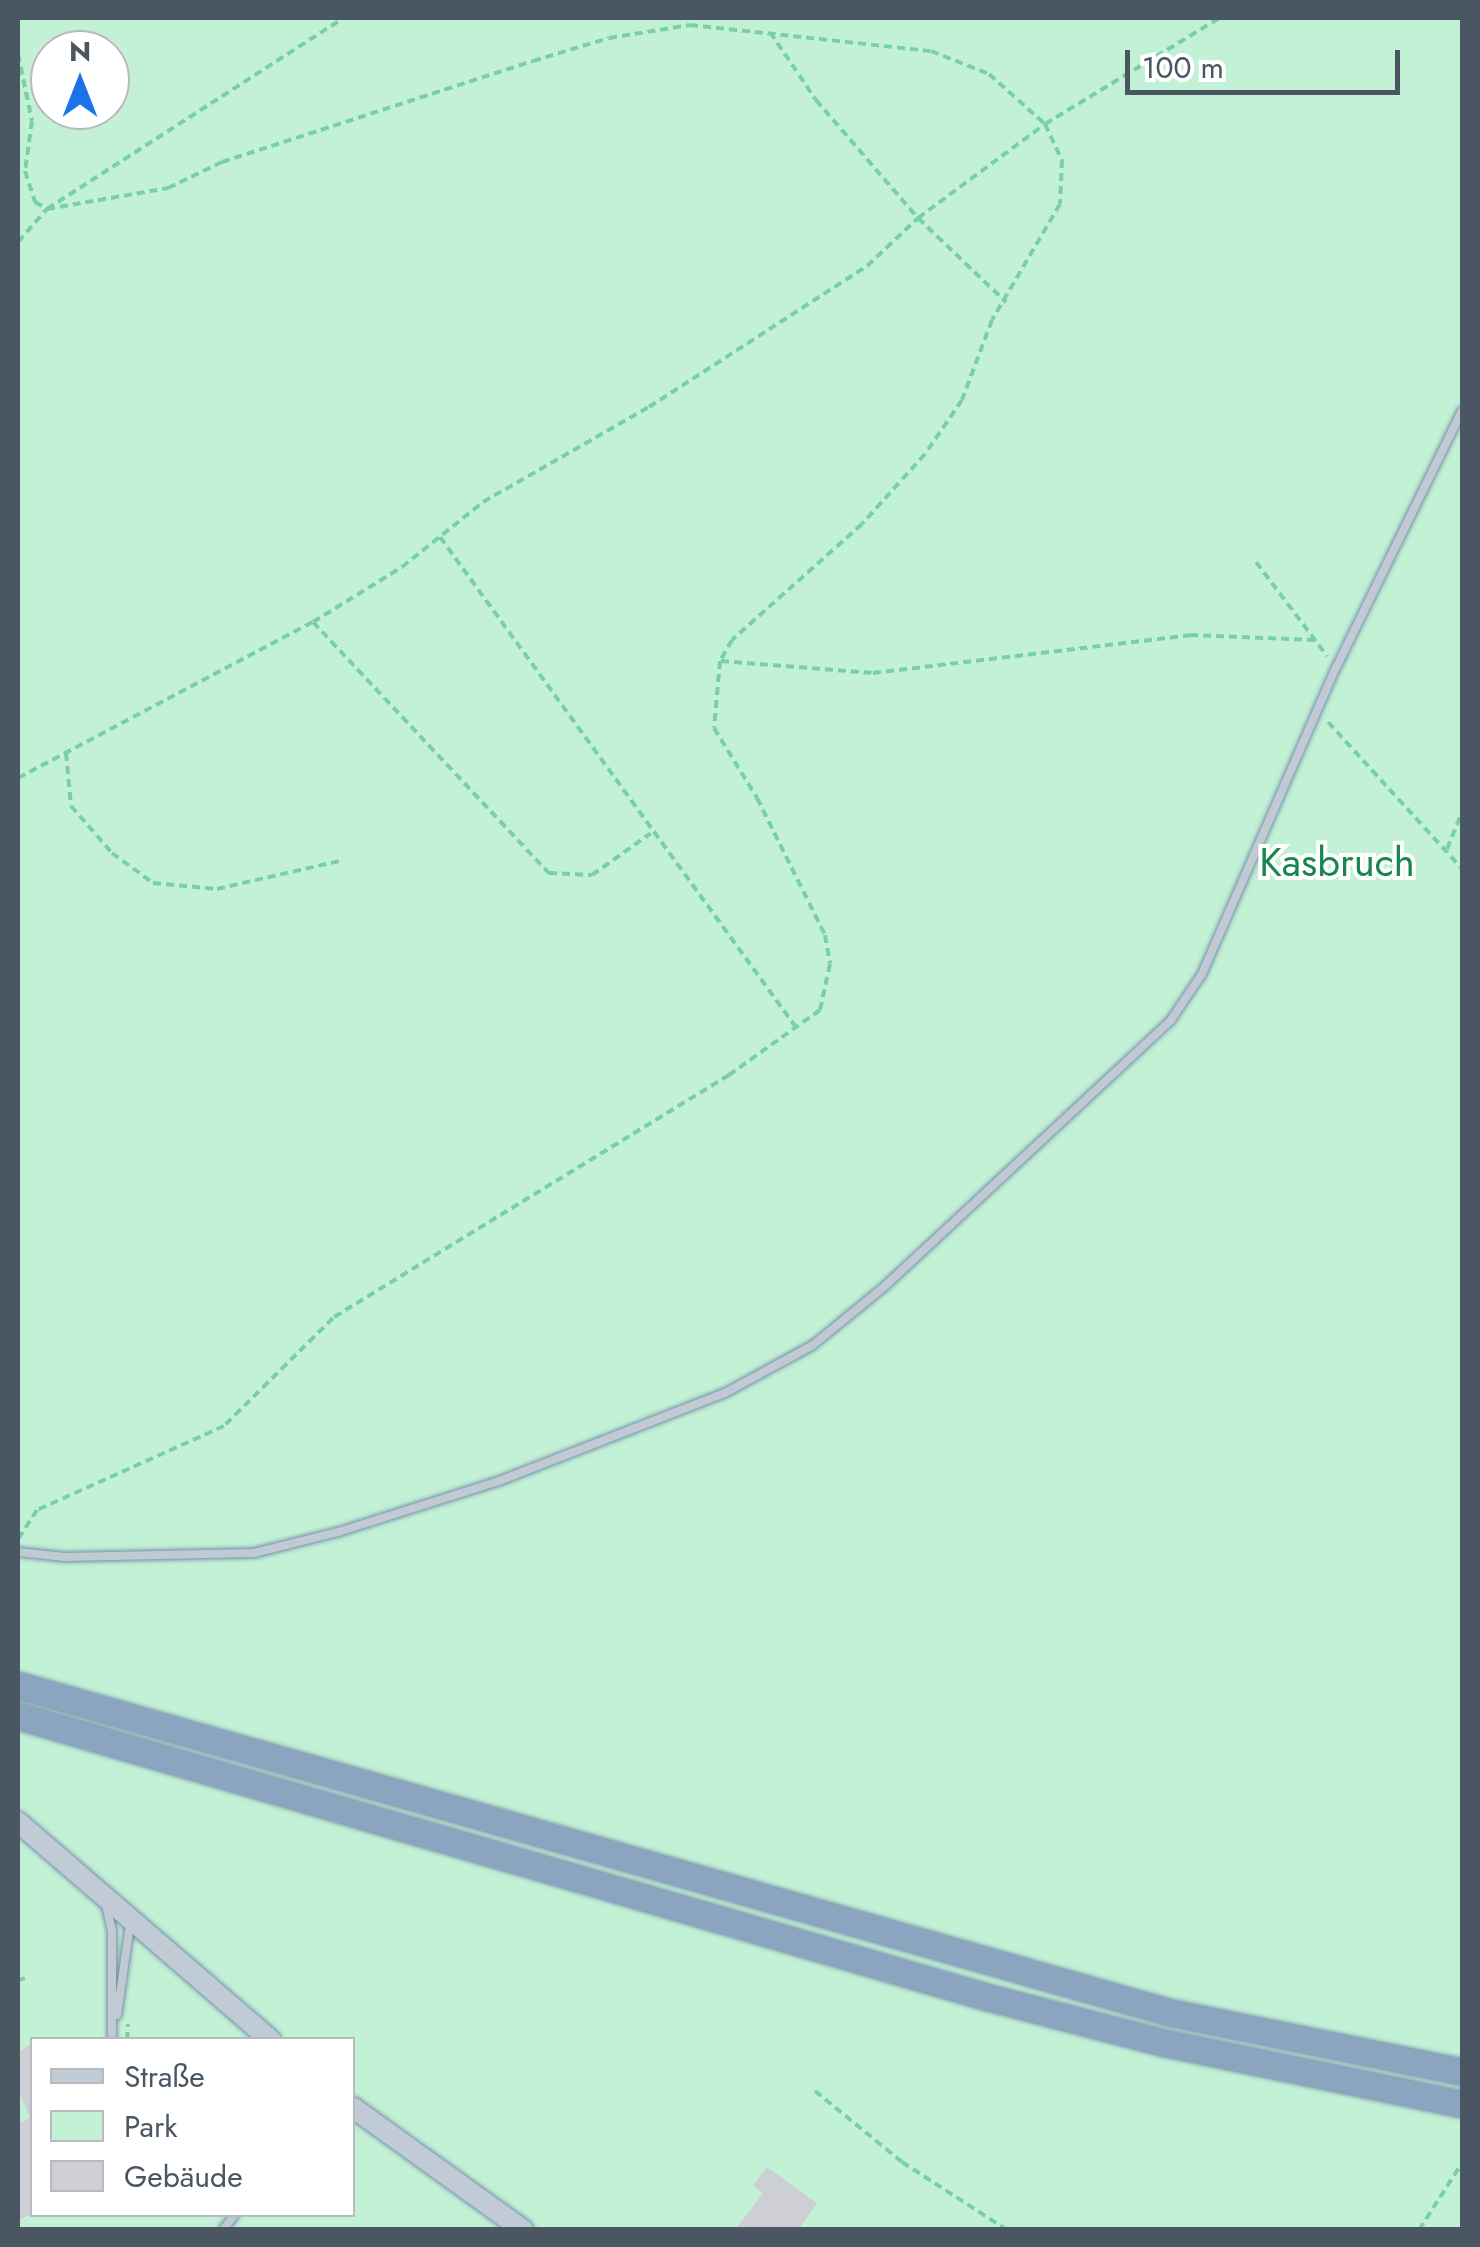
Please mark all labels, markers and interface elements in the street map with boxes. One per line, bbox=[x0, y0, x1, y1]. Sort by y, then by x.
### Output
north arrow bbox=[30, 30, 130, 130]
scale bar bbox=[1130, 30, 1405, 92]
text: N bbox=[69, 31, 91, 72]
text: 100 m bbox=[1142, 46, 1224, 89]
park label: Kasbruch bbox=[1259, 838, 1415, 886]
legend bbox=[30, 2037, 355, 2217]
text: Straße bbox=[124, 2055, 205, 2098]
text: Park bbox=[124, 2105, 177, 2148]
text: Gebäude bbox=[124, 2155, 243, 2198]

